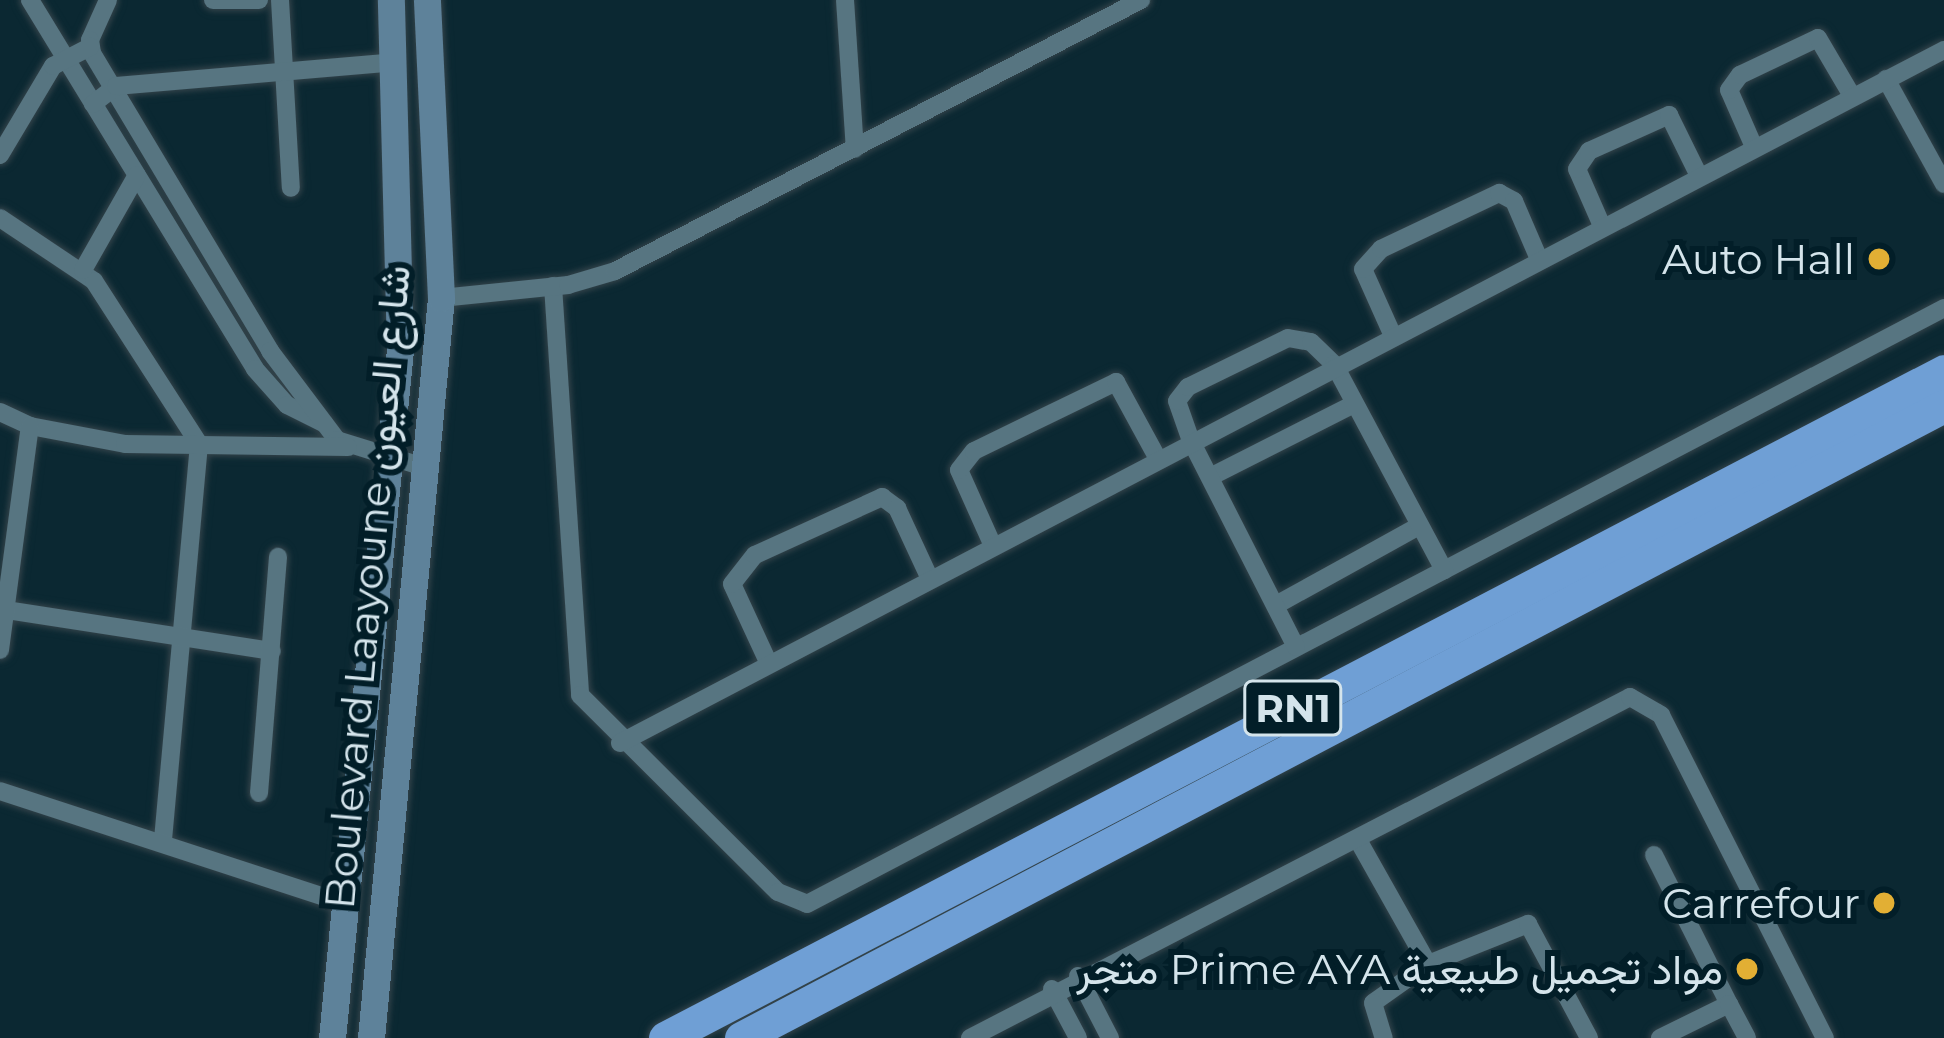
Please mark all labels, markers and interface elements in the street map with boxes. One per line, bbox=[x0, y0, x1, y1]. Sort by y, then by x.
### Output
place label: Auto Hall bbox=[1662, 234, 1855, 284]
marker: Auto Hall bbox=[1866, 246, 1892, 272]
street label: Boulevard Laayoune شارع العيون bbox=[314, 263, 420, 911]
road number: RN1 bbox=[1242, 675, 1344, 741]
place label: Carrefour bbox=[1662, 878, 1860, 928]
marker: Carrefour bbox=[1871, 890, 1897, 916]
place label: متجر Prime AYA مواد تجميل طبيعية bbox=[1076, 944, 1723, 994]
marker: متجر Prime AYA مواد تجميل طبيعية bbox=[1734, 956, 1760, 982]

